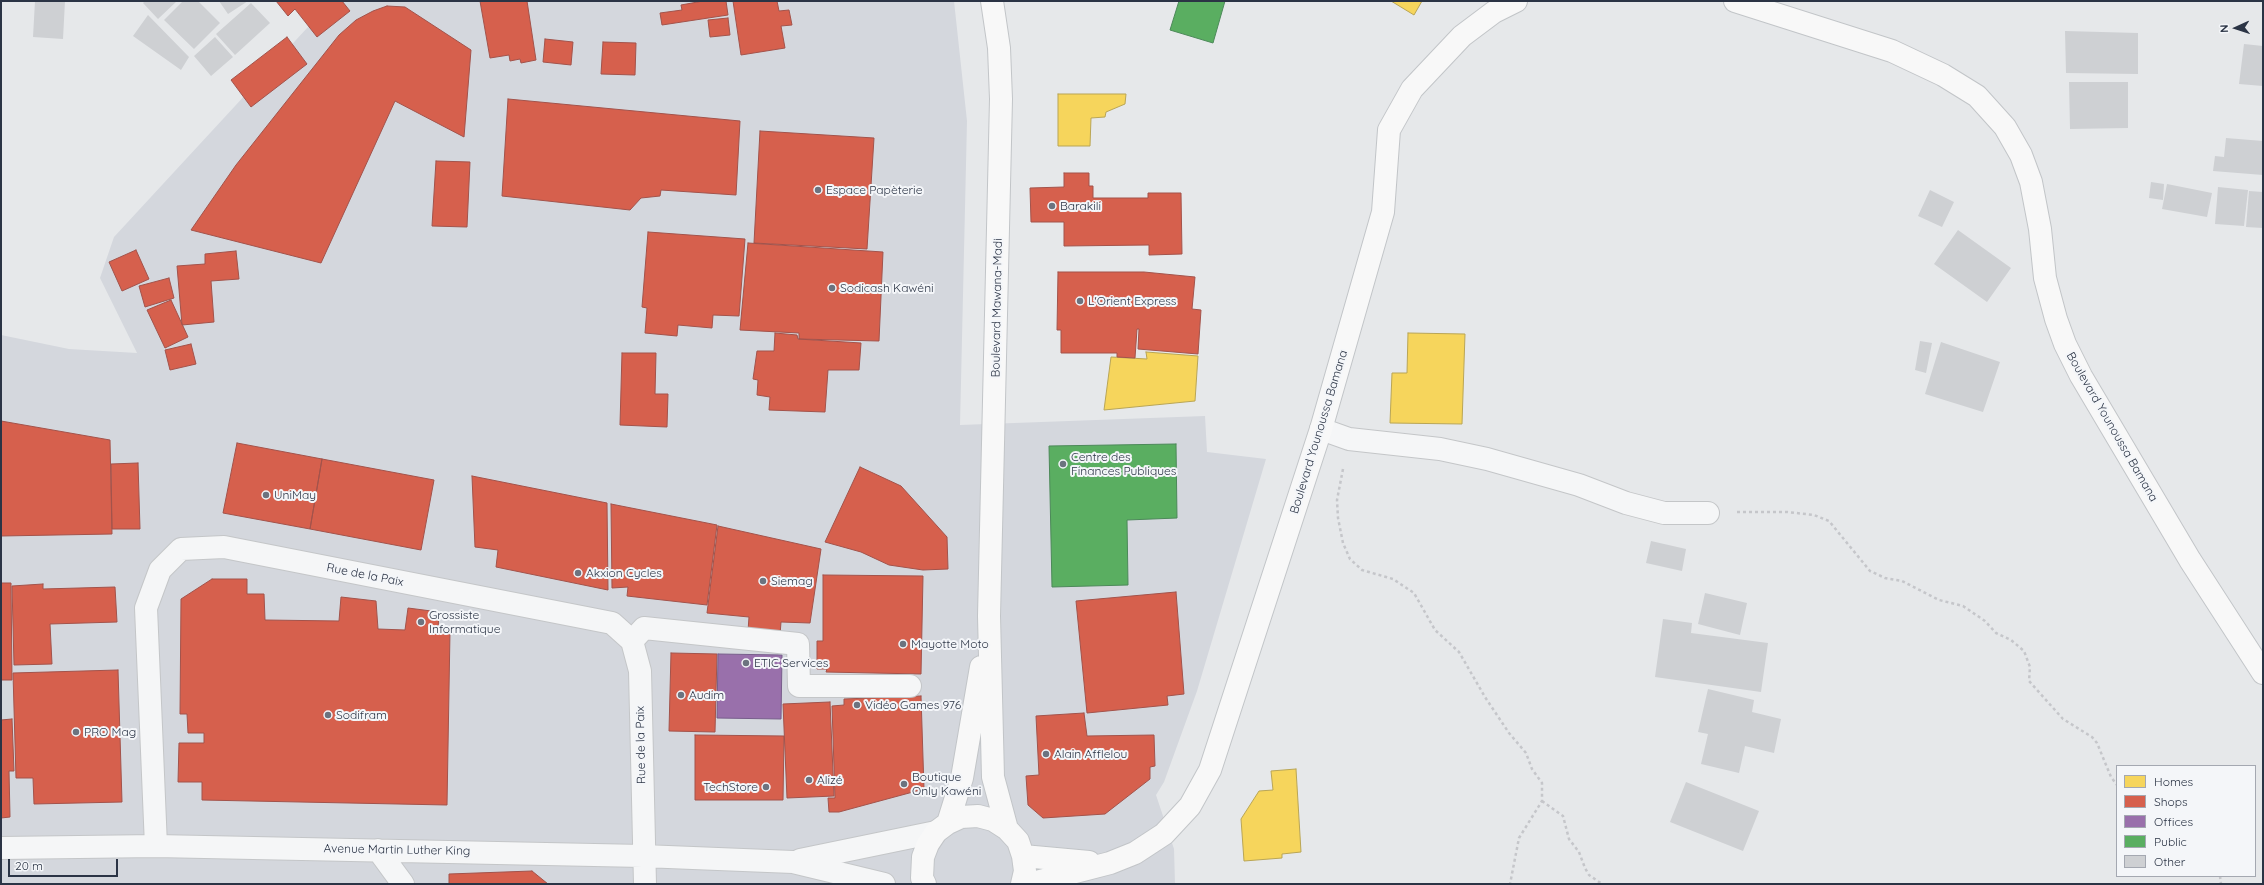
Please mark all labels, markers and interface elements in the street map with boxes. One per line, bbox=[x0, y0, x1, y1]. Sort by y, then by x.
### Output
north arrow bbox=[2216, 8, 2256, 48]
text: N bbox=[2217, 24, 2231, 33]
place label: Espace Papèterie bbox=[826, 183, 922, 197]
marker: Espace Papèterie bbox=[813, 185, 823, 195]
place label: Barakili bbox=[1060, 199, 1101, 213]
marker: Barakili bbox=[1047, 201, 1057, 211]
street label: Boulevard Mawana-Madi bbox=[989, 238, 1005, 378]
place label: Sodicash Kawéni bbox=[840, 281, 934, 295]
marker: Sodicash Kawéni bbox=[827, 283, 837, 293]
place label: L'Orient Express bbox=[1088, 294, 1176, 308]
marker: L'Orient Express bbox=[1075, 296, 1085, 306]
street label: Boulevard Younoussa Bamana bbox=[1287, 348, 1351, 516]
street label: Boulevard Younoussa Bamana bbox=[2063, 350, 2161, 504]
place label: Centre des Finances Publiques bbox=[1071, 450, 1176, 478]
marker: Centre des Finances Publiques bbox=[1058, 459, 1068, 469]
place label: UniMay bbox=[274, 488, 316, 502]
marker: UniMay bbox=[261, 490, 271, 500]
street label: Rue de la Paix bbox=[325, 560, 405, 590]
place label: Akxion Cycles bbox=[586, 566, 662, 580]
marker: Akxion Cycles bbox=[573, 568, 583, 578]
place label: Siemag bbox=[771, 574, 813, 588]
marker: Siemag bbox=[758, 576, 768, 586]
place label: Grossiste Informatique bbox=[429, 608, 500, 636]
marker: Grossiste Informatique bbox=[416, 617, 426, 627]
place label: Mayotte Moto bbox=[911, 637, 989, 651]
marker: Mayotte Moto bbox=[898, 639, 908, 649]
place label: ETIC Services bbox=[754, 656, 828, 670]
marker: ETIC Services bbox=[741, 658, 751, 668]
place label: Audim bbox=[689, 688, 724, 702]
marker: Audim bbox=[676, 690, 686, 700]
place label: Vidéo Games 976 bbox=[865, 698, 961, 712]
marker: Vidéo Games 976 bbox=[852, 700, 862, 710]
street label: Rue de la Paix bbox=[633, 706, 649, 784]
place label: Sodifram bbox=[336, 708, 387, 722]
marker: Sodifram bbox=[323, 710, 333, 720]
place label: PRO Mag bbox=[84, 725, 136, 739]
marker: PRO Mag bbox=[71, 727, 81, 737]
place label: Alain Afflelou bbox=[1054, 747, 1127, 761]
marker: Alain Afflelou bbox=[1041, 749, 1051, 759]
legend bbox=[2116, 765, 2256, 877]
place label: Boutique Only Kawéni bbox=[912, 770, 981, 798]
place label: Alizé bbox=[817, 773, 842, 787]
text: Homes bbox=[2154, 774, 2193, 789]
marker: Alizé bbox=[804, 775, 814, 785]
marker: Boutique Only Kawéni bbox=[899, 779, 909, 789]
place label: TechStore bbox=[703, 780, 758, 794]
marker: TechStore bbox=[761, 782, 771, 792]
text: Shops bbox=[2154, 794, 2188, 809]
text: Offices bbox=[2154, 814, 2193, 829]
text: Public bbox=[2154, 834, 2187, 849]
street label: Avenue Martin Luther King bbox=[323, 842, 471, 858]
scale bar bbox=[10, 851, 120, 877]
text: Other bbox=[2154, 854, 2185, 869]
text: 20 m bbox=[15, 858, 43, 873]

